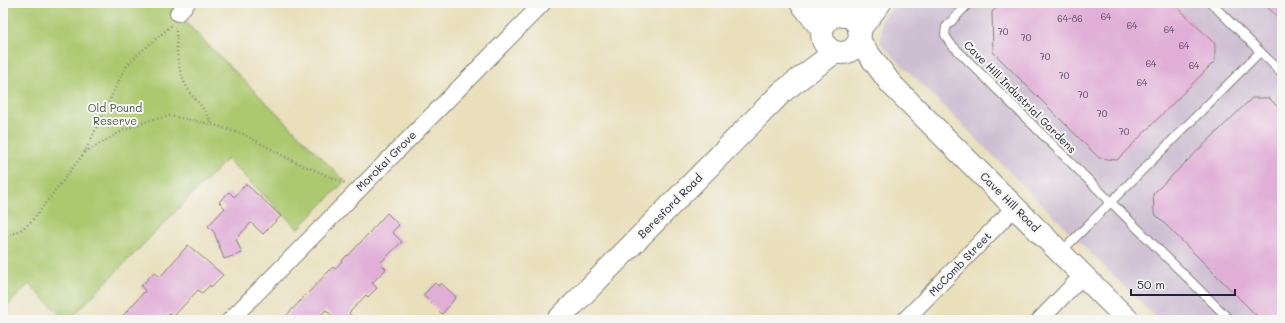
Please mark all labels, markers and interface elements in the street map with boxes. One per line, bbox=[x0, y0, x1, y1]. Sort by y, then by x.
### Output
house number: 64 bbox=[1101, 11, 1112, 22]
house number: 64-86 bbox=[1057, 13, 1083, 24]
house number: 64 bbox=[1127, 20, 1138, 31]
house number: 64 bbox=[1164, 24, 1175, 35]
house number: 70 bbox=[998, 26, 1009, 37]
house number: 70 bbox=[1021, 32, 1032, 43]
street label: Cave Hill Industrial Gardens bbox=[961, 37, 1080, 156]
house number: 64 bbox=[1179, 40, 1190, 51]
house number: 70 bbox=[1040, 51, 1051, 62]
house number: 64 bbox=[1146, 58, 1157, 69]
house number: 64 bbox=[1189, 60, 1200, 71]
house number: 70 bbox=[1059, 70, 1070, 81]
house number: 64 bbox=[1137, 77, 1148, 88]
house number: 70 bbox=[1078, 89, 1089, 100]
park label: Old Pound Reserve bbox=[88, 100, 142, 128]
house number: 70 bbox=[1097, 108, 1108, 119]
house number: 70 bbox=[1119, 126, 1130, 137]
street label: Morokai Grove bbox=[352, 127, 419, 194]
street label: Cave Hill Road bbox=[977, 169, 1043, 235]
street label: Beresford Road bbox=[634, 170, 705, 241]
street label: McComb Street bbox=[925, 228, 994, 299]
scale bar bbox=[1131, 271, 1235, 297]
text: 50 m bbox=[1137, 276, 1165, 292]

